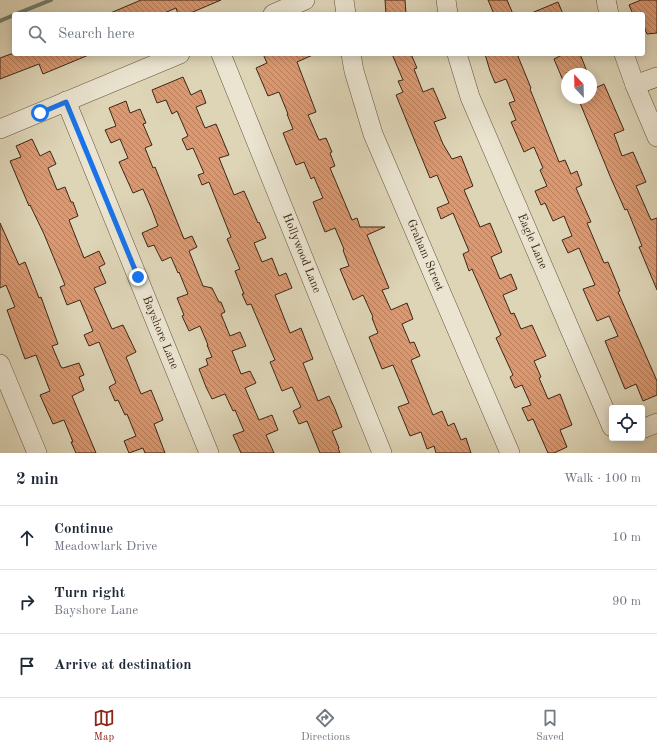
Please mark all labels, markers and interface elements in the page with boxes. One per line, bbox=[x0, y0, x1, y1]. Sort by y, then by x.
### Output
search box bbox=[12, 12, 645, 56]
icon: search bbox=[26, 23, 48, 45]
text: Search here bbox=[58, 27, 135, 42]
north arrow bbox=[561, 68, 597, 104]
route start bbox=[31, 104, 49, 122]
street label: Hollywood Lane bbox=[280, 212, 323, 295]
street label: Eagle Lane bbox=[515, 212, 549, 271]
street label: Graham Street bbox=[404, 218, 446, 293]
route end bbox=[129, 268, 147, 286]
street label: Bayshore Lane bbox=[140, 294, 180, 371]
map controls bbox=[609, 405, 645, 441]
button: locate bbox=[609, 405, 645, 441]
text: 2 min bbox=[16, 471, 59, 488]
text: Walk · 100 m bbox=[564, 472, 641, 485]
text: Continue bbox=[54, 522, 113, 537]
icon: ahead bbox=[16, 527, 38, 549]
text: 10 m bbox=[612, 531, 641, 544]
text: Meadowlark Drive bbox=[54, 540, 157, 553]
text: Turn right bbox=[54, 586, 125, 601]
icon: right bbox=[16, 591, 38, 613]
text: 90 m bbox=[612, 595, 641, 608]
text: Bayshore Lane bbox=[54, 604, 138, 617]
icon: arrive bbox=[16, 655, 38, 677]
text: Arrive at destination bbox=[54, 658, 192, 673]
tab: Map bbox=[93, 707, 115, 745]
tab: Directions bbox=[301, 707, 350, 745]
tab: Saved bbox=[536, 707, 564, 745]

